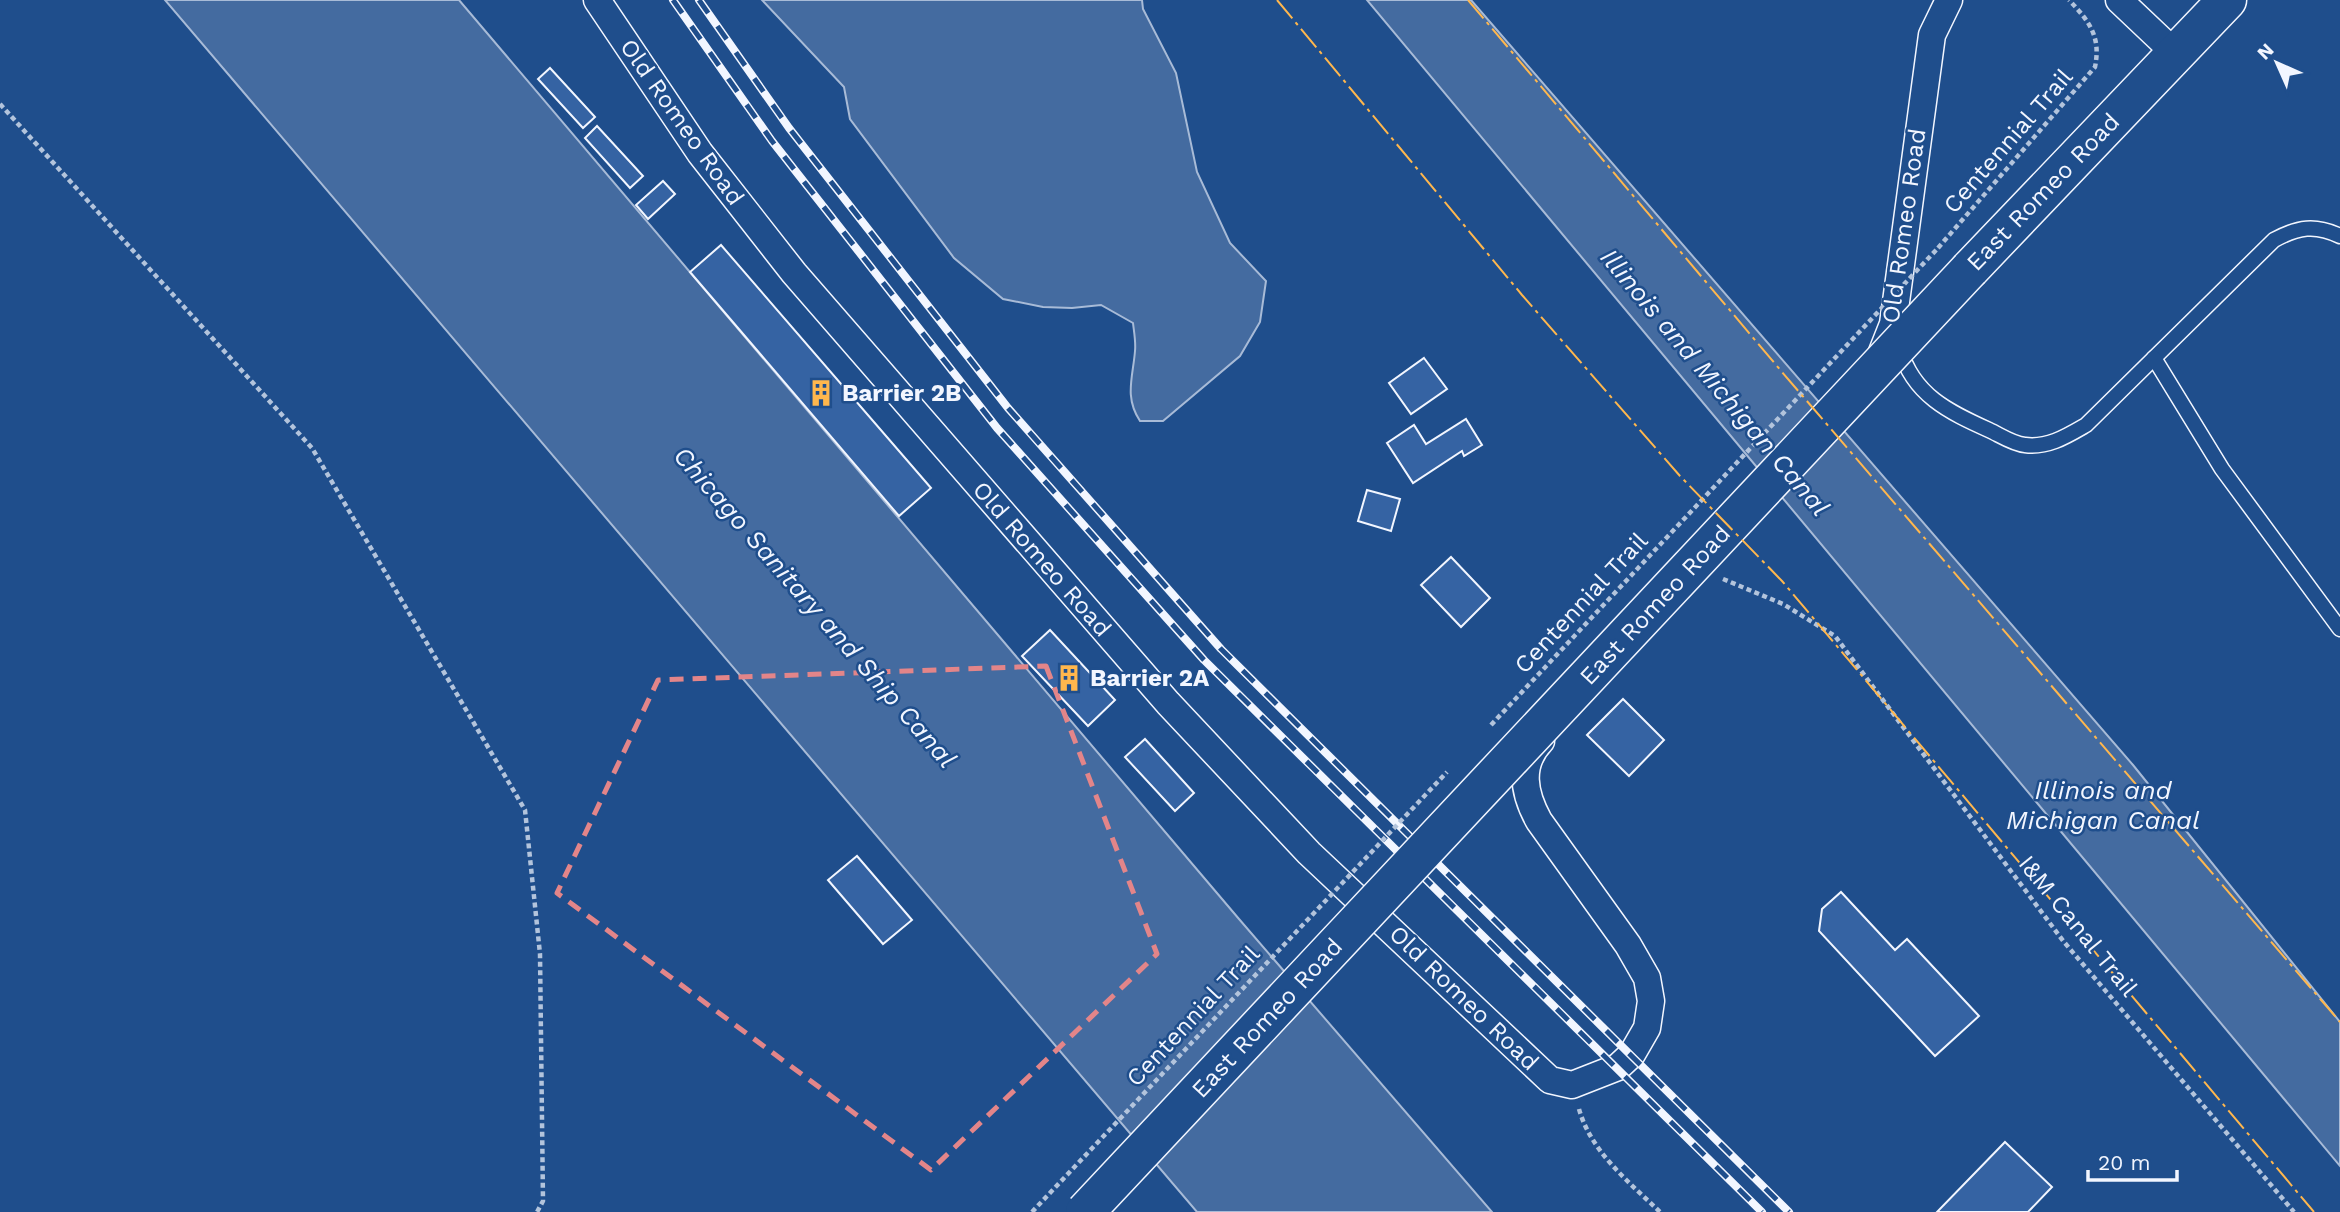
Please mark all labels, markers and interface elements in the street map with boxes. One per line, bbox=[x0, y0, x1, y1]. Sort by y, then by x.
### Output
north arrow bbox=[2242, 28, 2312, 98]
street label: Old Romeo Road bbox=[614, 34, 750, 210]
text: N bbox=[2252, 38, 2278, 64]
street label: Centennial Trail bbox=[1938, 63, 2079, 219]
street label: East Romeo Road bbox=[1961, 108, 2125, 276]
street label: Old Romeo Road bbox=[1876, 127, 1932, 325]
water label: Illinois and Michigan Canal bbox=[1594, 242, 1836, 522]
building icon: Barrier 2B bbox=[806, 378, 836, 408]
place label: Barrier 2B bbox=[842, 379, 961, 407]
water label: Chicago Sanitary and Ship Canal bbox=[667, 440, 963, 774]
street label: Old Romeo Road bbox=[967, 476, 1117, 642]
street label: East Romeo Road bbox=[1574, 520, 1736, 690]
street label: Centennial Trail bbox=[1509, 526, 1654, 679]
building icon: Barrier 2A bbox=[1054, 663, 1084, 693]
place label: Barrier 2A bbox=[1090, 664, 1210, 692]
water label: Illinois and Michigan Canal bbox=[2006, 775, 2200, 835]
street label: I&M Canal Trail bbox=[2013, 850, 2144, 1002]
street label: Old Romeo Road bbox=[1384, 920, 1544, 1076]
street label: East Romeo Road bbox=[1186, 933, 1348, 1103]
street label: Centennial Trail bbox=[1121, 939, 1266, 1092]
scale bar bbox=[2088, 1138, 2177, 1182]
text: 20 m bbox=[2098, 1150, 2150, 1175]

